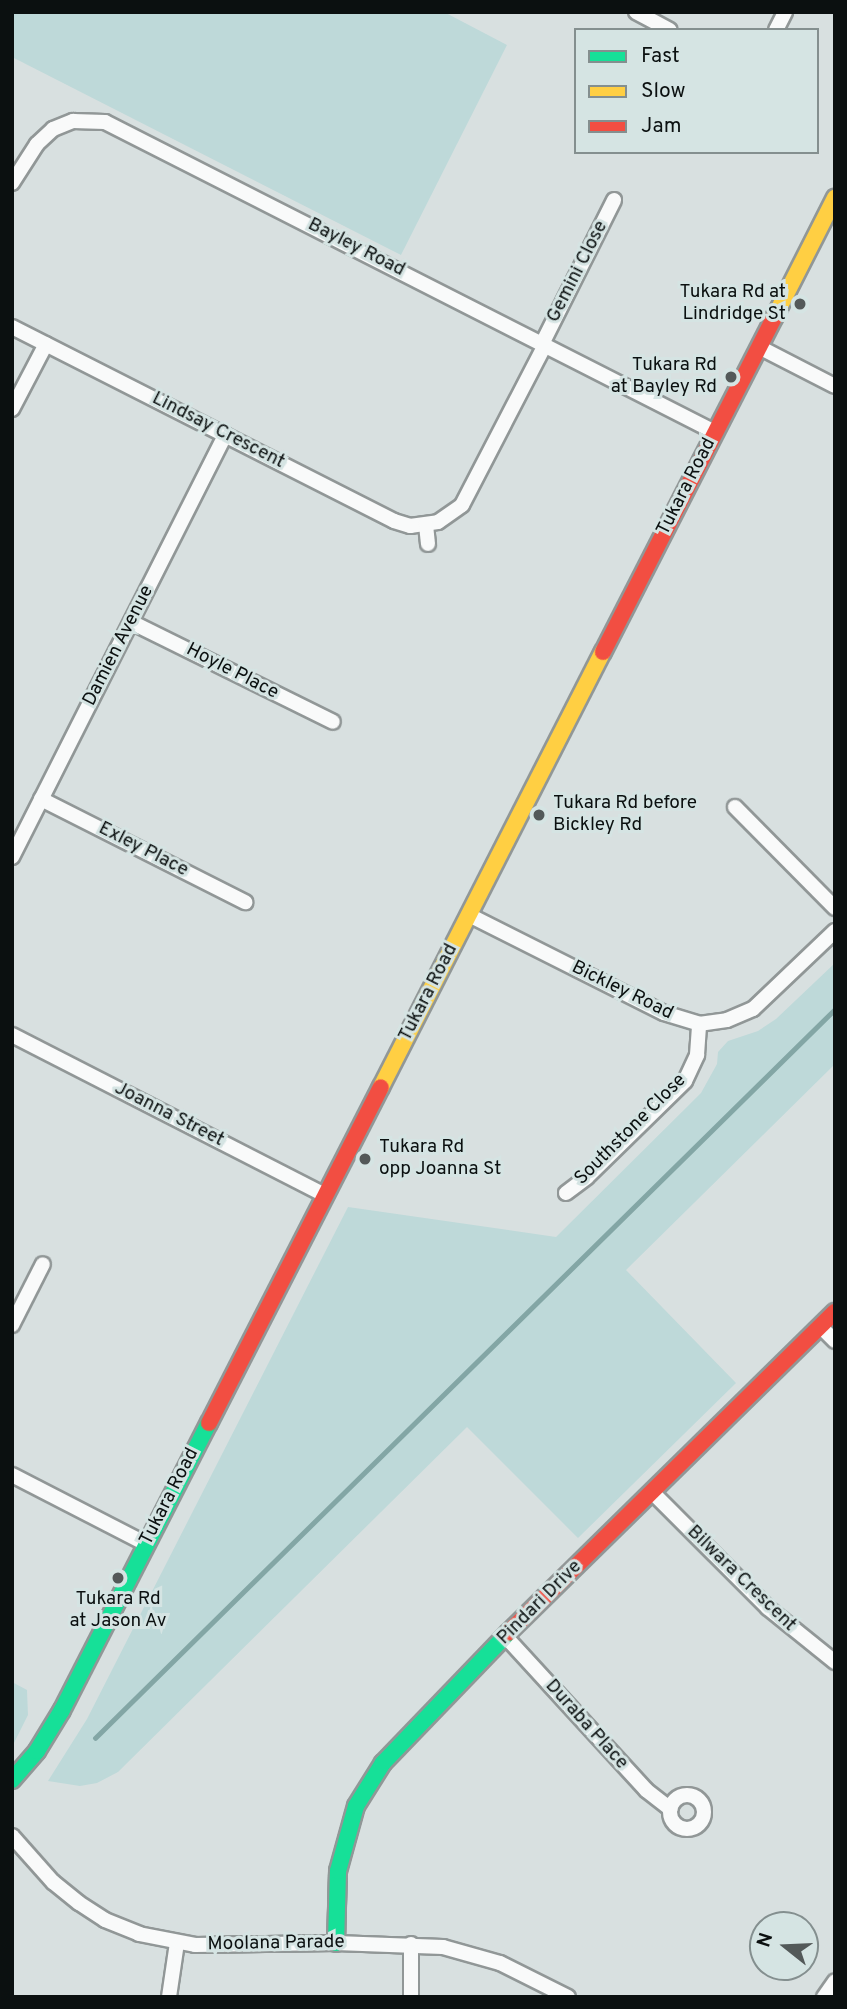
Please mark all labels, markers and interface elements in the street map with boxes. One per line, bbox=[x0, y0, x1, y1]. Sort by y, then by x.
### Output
legend bbox=[574, 28, 819, 154]
text: Fast bbox=[641, 43, 680, 70]
text: Slow bbox=[641, 78, 686, 105]
text: Jam bbox=[641, 113, 682, 140]
street label: Bayley Road bbox=[304, 214, 408, 282]
street label: Gemini Close bbox=[543, 217, 613, 327]
place label: Tukara Rd at Lindridge St bbox=[679, 282, 786, 326]
marker: Tukara Rd at Lindridge St bbox=[792, 296, 808, 312]
place label: Tukara Rd at Bayley Rd bbox=[611, 355, 717, 399]
marker: Tukara Rd at Bayley Rd bbox=[723, 369, 739, 385]
street label: Lindsay Crescent bbox=[148, 388, 288, 474]
street label: Tukara Road bbox=[653, 434, 721, 540]
street label: Damien Avenue bbox=[79, 582, 159, 710]
street label: Hoyle Place bbox=[182, 639, 282, 705]
place label: Tukara Rd before Bickley Rd bbox=[553, 793, 697, 837]
marker: Tukara Rd before Bickley Rd bbox=[531, 807, 547, 823]
street label: Exley Place bbox=[94, 818, 192, 882]
street label: Tukara Road bbox=[395, 940, 463, 1046]
street label: Bickley Road bbox=[567, 957, 677, 1025]
street label: Southstone Close bbox=[570, 1069, 692, 1191]
street label: Joanna Street bbox=[110, 1078, 228, 1152]
place label: Tukara Rd opp Joanna St bbox=[379, 1137, 501, 1181]
marker: Tukara Rd opp Joanna St bbox=[357, 1151, 373, 1167]
street label: Tukara Road bbox=[136, 1444, 204, 1550]
street label: Bilwara Crescent bbox=[682, 1521, 800, 1637]
street label: Pindari Drive bbox=[493, 1556, 587, 1650]
marker: Tukara Rd at Jason Av bbox=[110, 1570, 126, 1586]
place label: Tukara Rd at Jason Av bbox=[69, 1589, 167, 1633]
street label: Duraba Place bbox=[540, 1675, 632, 1775]
north arrow bbox=[749, 1911, 819, 1981]
text: N bbox=[752, 1930, 779, 1950]
street label: Moolana Parade bbox=[207, 1931, 345, 1957]

